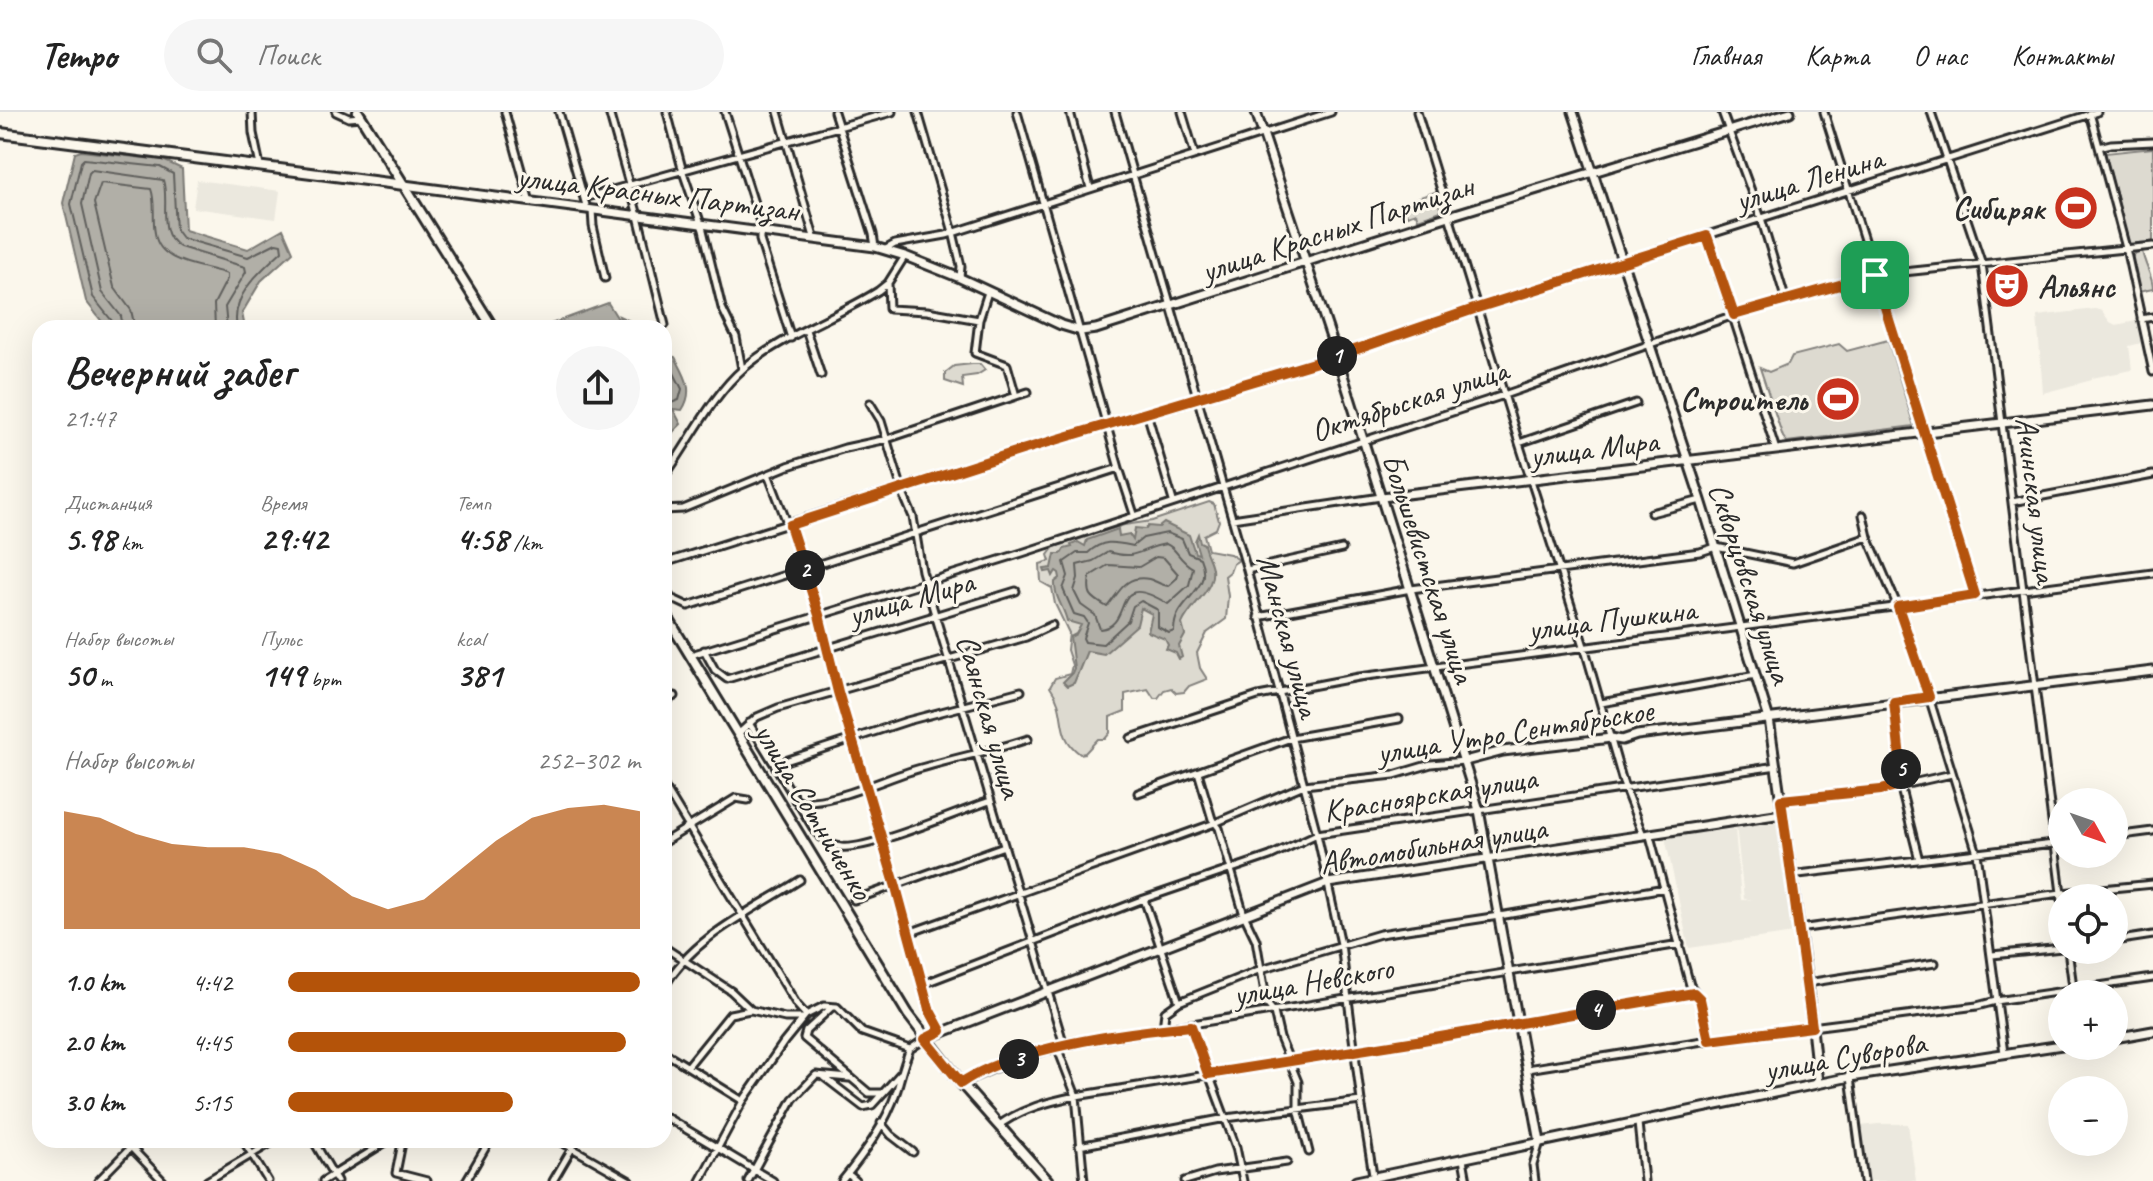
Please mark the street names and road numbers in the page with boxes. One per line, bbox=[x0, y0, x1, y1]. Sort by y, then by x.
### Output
street label: улица Ленина bbox=[1729, 137, 1891, 222]
street label: улица Красных Партизан bbox=[513, 156, 803, 231]
street label: улица Красных Партизан bbox=[1194, 165, 1480, 292]
street label: Октябрьская улица bbox=[1306, 349, 1515, 452]
street label: Ачинская улица bbox=[2006, 415, 2067, 588]
street label: улица Мира bbox=[1526, 420, 1663, 477]
street label: Большевистская улица bbox=[1372, 448, 1486, 690]
street label: Скворцовская улица bbox=[1699, 478, 1803, 691]
street label: Манская улица bbox=[1247, 551, 1331, 724]
street label: улица Мира bbox=[842, 560, 981, 636]
street label: улица Пушкина bbox=[1524, 589, 1701, 650]
street label: Саянская улица bbox=[947, 630, 1033, 804]
street label: улица Утро Сентябрьское bbox=[1372, 689, 1659, 774]
street label: улица Сотниченко bbox=[744, 714, 883, 909]
street label: Красноярская улица bbox=[1321, 757, 1542, 832]
street label: Автомобильная улица bbox=[1317, 807, 1551, 884]
street label: улица Невского bbox=[1228, 947, 1398, 1016]
street label: улица Суворова bbox=[1759, 1022, 1931, 1091]

